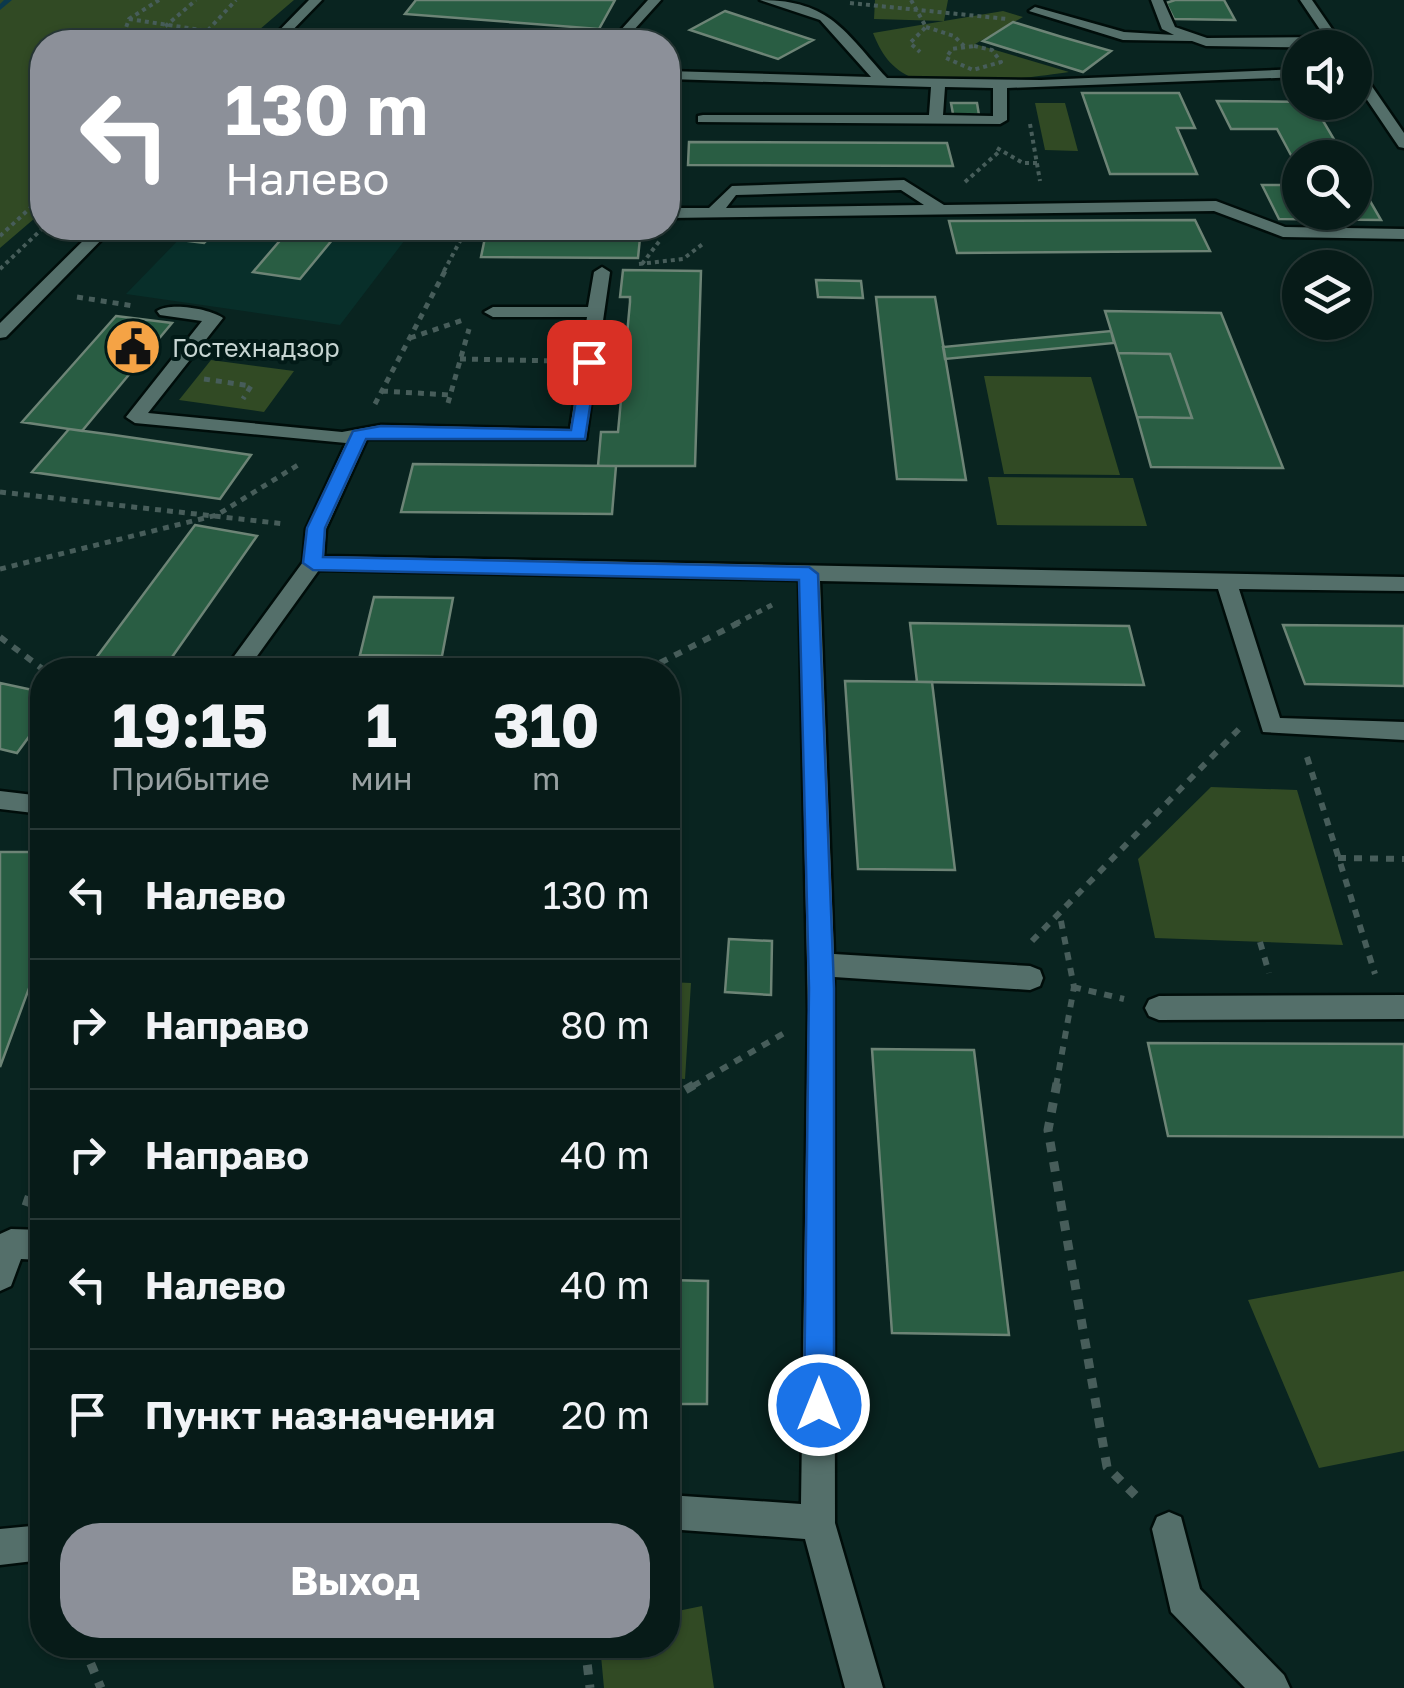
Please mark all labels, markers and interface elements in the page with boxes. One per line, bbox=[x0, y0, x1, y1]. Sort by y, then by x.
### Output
map controls bbox=[1282, 30, 1372, 340]
button: sound bbox=[1282, 30, 1372, 120]
text: 130 m bbox=[225, 66, 428, 150]
icon: left bbox=[60, 70, 190, 200]
button: search bbox=[1282, 140, 1372, 230]
text: Налево bbox=[225, 151, 389, 205]
button: layers bbox=[1282, 250, 1372, 340]
public building icon: Гостехнадзор bbox=[103, 317, 163, 377]
pin bbox=[547, 320, 632, 405]
place label: Гостехнадзор bbox=[172, 332, 340, 363]
icon: arrive bbox=[562, 335, 617, 390]
text: 19:15 bbox=[112, 688, 268, 760]
text: 1 bbox=[366, 688, 397, 760]
text: 310 bbox=[493, 688, 599, 760]
text: Прибытие bbox=[111, 759, 270, 797]
text: мин bbox=[350, 759, 412, 797]
text: m bbox=[532, 759, 560, 797]
icon: left bbox=[60, 867, 115, 922]
text: Налево bbox=[145, 872, 286, 917]
text: 130 m bbox=[543, 872, 650, 917]
icon: right bbox=[60, 997, 115, 1052]
text: Направо bbox=[145, 1002, 309, 1047]
text: 80 m bbox=[560, 1002, 650, 1047]
icon: right bbox=[60, 1127, 115, 1182]
text: Направо bbox=[145, 1132, 309, 1177]
text: 40 m bbox=[560, 1132, 650, 1177]
icon: left bbox=[60, 1257, 115, 1312]
text: Налево bbox=[145, 1262, 286, 1307]
text: 40 m bbox=[560, 1262, 650, 1307]
position arrow bbox=[767, 1353, 871, 1457]
icon: arrive bbox=[60, 1387, 115, 1442]
text: Пункт назначения bbox=[145, 1392, 495, 1437]
text: 20 m bbox=[561, 1392, 650, 1437]
button: Выход bbox=[60, 1523, 650, 1638]

